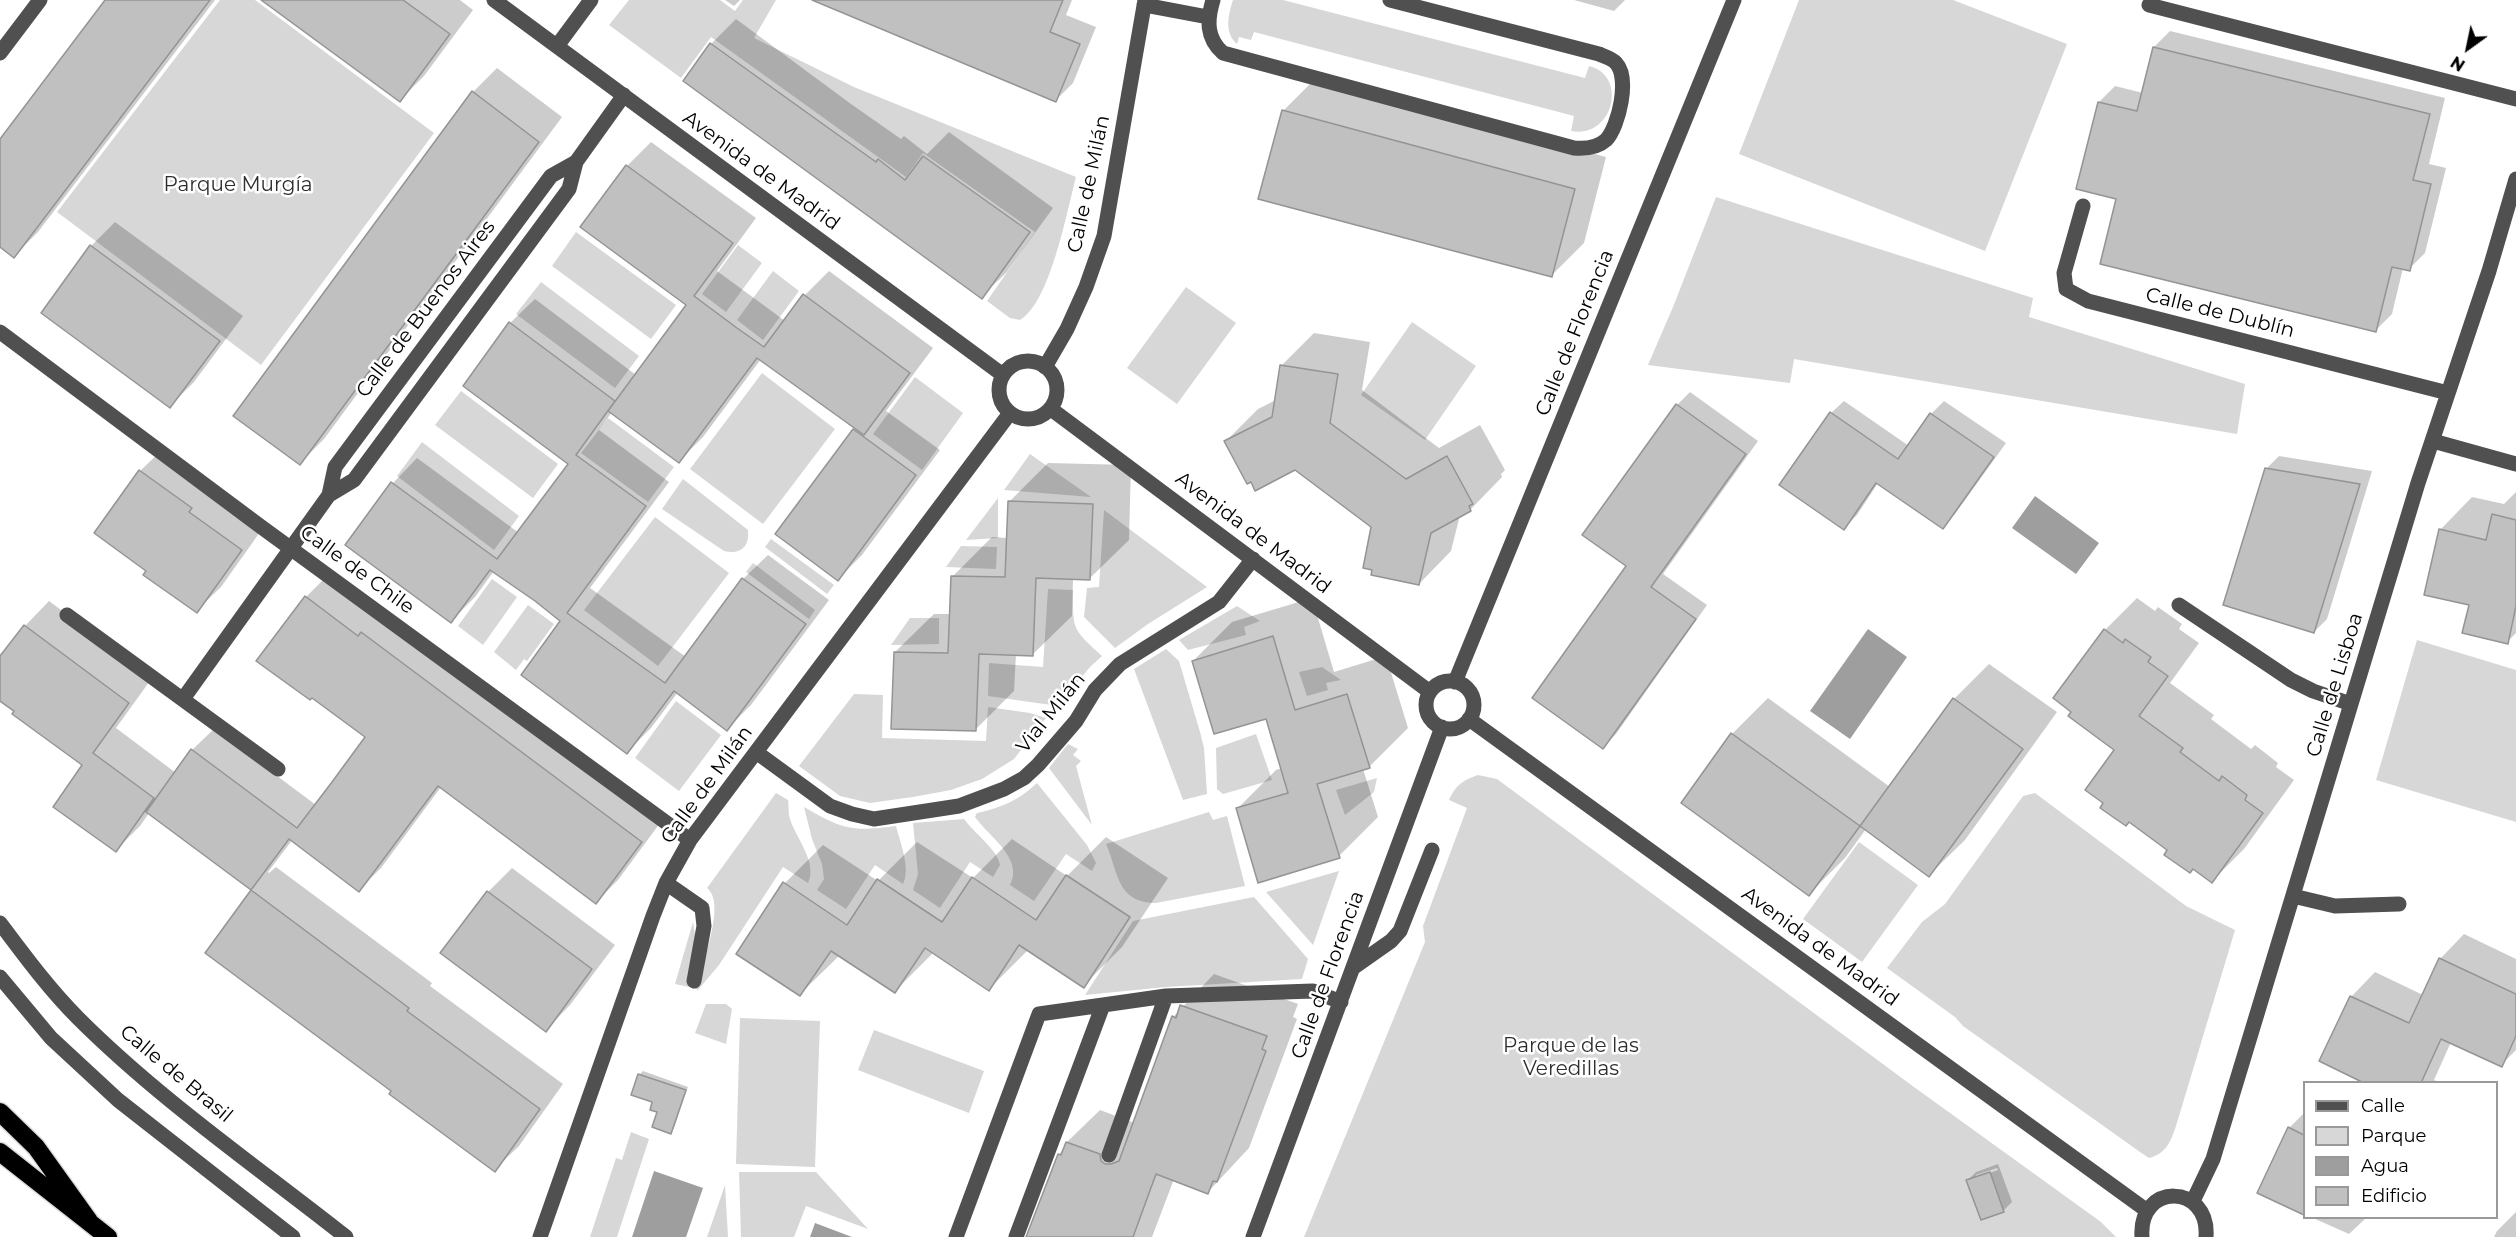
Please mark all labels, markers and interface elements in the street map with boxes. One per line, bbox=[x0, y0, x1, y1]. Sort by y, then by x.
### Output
north arrow bbox=[2438, 18, 2498, 78]
text: N bbox=[2447, 52, 2469, 75]
street label: Avenida de Madrid bbox=[678, 106, 844, 236]
street label: Calle de Milán bbox=[1063, 113, 1115, 255]
park label: Parque Murgía bbox=[163, 173, 313, 197]
street label: Calle de Buenos Aires bbox=[351, 216, 501, 402]
street label: Calle de Florencia bbox=[1531, 246, 1619, 420]
street label: Calle de Dublín bbox=[2143, 283, 2297, 343]
street label: Avenida de Madrid bbox=[1171, 467, 1335, 599]
street label: Calle de Chile bbox=[295, 521, 419, 619]
street label: Calle de Lisboa bbox=[2302, 610, 2368, 760]
street label: Vial Milán bbox=[1011, 668, 1091, 758]
street label: Calle de Milán bbox=[656, 721, 758, 849]
street label: Avenida de Madrid bbox=[1737, 882, 1903, 1012]
street label: Calle de Florencia bbox=[1286, 888, 1370, 1062]
street label: Calle de Brasil bbox=[115, 1020, 237, 1128]
park label: Parque de las Veredillas bbox=[1503, 1034, 1639, 1081]
legend bbox=[2303, 1081, 2498, 1219]
text: Calle bbox=[2361, 1095, 2405, 1117]
text: Parque bbox=[2361, 1125, 2426, 1147]
text: Agua bbox=[2361, 1155, 2409, 1177]
text: Edificio bbox=[2361, 1185, 2427, 1207]

